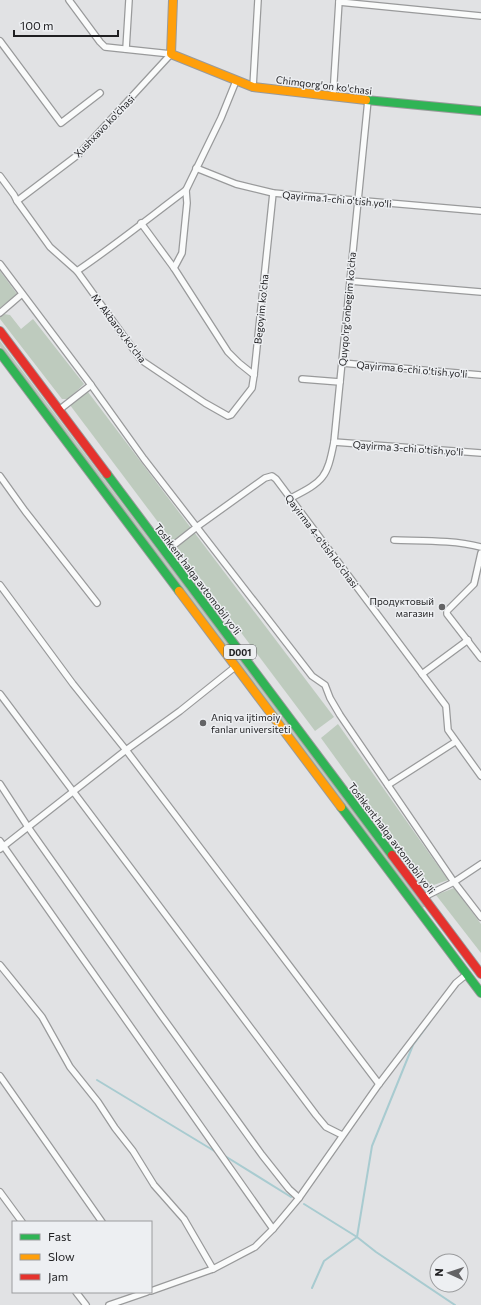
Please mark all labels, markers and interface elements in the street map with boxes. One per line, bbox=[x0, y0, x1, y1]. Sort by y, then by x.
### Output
scale bar bbox=[14, 12, 118, 38]
text: 100 m bbox=[20, 18, 54, 32]
street label: Chimqorg'on ko'chasi bbox=[275, 73, 373, 97]
street label: Xushxavo ko'chasi bbox=[71, 92, 137, 160]
street label: Qayirma 1-chi o'tish yo'li bbox=[282, 188, 392, 210]
street label: Quyqo'rg'onbegim ko'cha bbox=[336, 251, 358, 367]
street label: Begoyim ko'cha bbox=[251, 273, 271, 345]
street label: M. Akbarov ko'cha bbox=[89, 291, 149, 365]
street label: Qayirma 6-chi o'tish yo'li bbox=[356, 358, 468, 380]
street label: Qayirma 3-chi o'tish yo'li bbox=[352, 438, 464, 458]
street label: Qayirma 4-o'tish ko'chasi bbox=[283, 492, 361, 590]
street label: Toshkent halqa avtomobil yo'li bbox=[152, 521, 244, 637]
place label: Продуктовый магазин bbox=[370, 595, 434, 619]
marker: Продуктовый магазин bbox=[437, 602, 447, 612]
road number: D001 bbox=[224, 645, 256, 659]
place label: Aniq va ijtimoiy fanlar universiteti bbox=[211, 711, 290, 735]
marker: Aniq va ijtimoiy fanlar universiteti bbox=[198, 718, 208, 728]
street label: Toshkent halqa avtomobil yo'li bbox=[346, 780, 438, 896]
legend bbox=[12, 1221, 152, 1293]
text: Fast bbox=[48, 1229, 71, 1243]
text: Slow bbox=[48, 1249, 75, 1263]
north arrow bbox=[429, 1253, 469, 1293]
text: N bbox=[432, 1268, 445, 1277]
text: Jam bbox=[48, 1269, 68, 1284]

